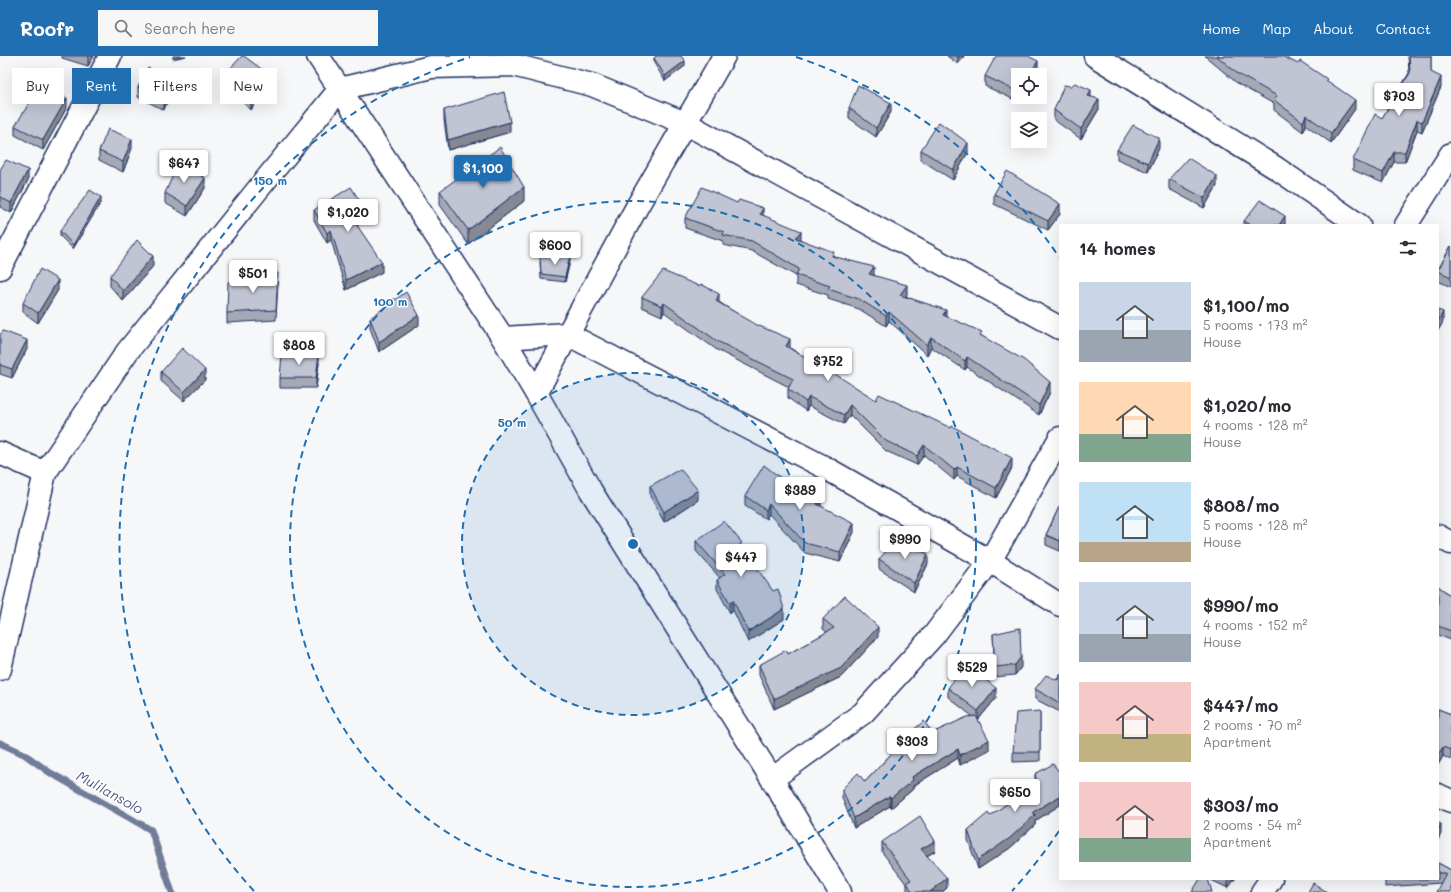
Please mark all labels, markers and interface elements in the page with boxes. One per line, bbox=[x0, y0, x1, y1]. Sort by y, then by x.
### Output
search box bbox=[98, 10, 378, 46]
text: Roofr bbox=[20, 16, 74, 41]
icon: search bbox=[112, 17, 134, 39]
text: Search here bbox=[144, 18, 236, 38]
text: Home bbox=[1202, 19, 1240, 38]
text: Map bbox=[1262, 19, 1291, 38]
text: About bbox=[1313, 19, 1354, 38]
text: Contact bbox=[1376, 19, 1431, 38]
chip: Buy bbox=[12, 68, 64, 104]
chip: Rent bbox=[72, 68, 131, 104]
chip: Filters bbox=[139, 68, 212, 104]
chip: New bbox=[220, 68, 277, 104]
map controls bbox=[1011, 68, 1047, 148]
button: locate bbox=[1011, 68, 1047, 104]
pin: $703 bbox=[1375, 83, 1423, 117]
text: $703 bbox=[1383, 87, 1415, 104]
button: layers bbox=[1011, 112, 1047, 148]
pin: $647 bbox=[160, 150, 208, 184]
text: $647 bbox=[168, 154, 200, 171]
pin: $1,100 bbox=[450, 155, 516, 189]
text: $1,100 bbox=[463, 159, 503, 176]
text: 150 m bbox=[253, 172, 287, 188]
pin: $1,020 bbox=[315, 199, 381, 233]
text: $1,020 bbox=[327, 203, 369, 220]
pin: $600 bbox=[531, 232, 579, 266]
text: $600 bbox=[539, 236, 571, 253]
text: 14 homes bbox=[1079, 237, 1156, 259]
icon: filters bbox=[1397, 237, 1419, 259]
pin: $501 bbox=[229, 260, 277, 294]
text: $501 bbox=[238, 264, 268, 281]
text: 100 m bbox=[373, 293, 407, 309]
text: $1,100/mo bbox=[1203, 294, 1289, 316]
icon: home bbox=[1111, 298, 1159, 346]
text: 5 rooms · 173 m² bbox=[1203, 316, 1307, 333]
pin: $808 bbox=[275, 332, 323, 366]
text: House bbox=[1203, 333, 1241, 350]
text: $808 bbox=[283, 336, 315, 353]
pin: $752 bbox=[804, 348, 852, 382]
text: $752 bbox=[813, 352, 843, 369]
text: $1,020/mo bbox=[1203, 394, 1291, 416]
icon: home bbox=[1111, 398, 1159, 446]
text: 50 m bbox=[498, 414, 526, 430]
text: 4 rooms · 128 m² bbox=[1203, 416, 1308, 433]
text: House bbox=[1203, 433, 1241, 450]
pin: $389 bbox=[776, 477, 824, 511]
text: $389 bbox=[784, 481, 816, 498]
text: $808/mo bbox=[1203, 494, 1279, 516]
icon: home bbox=[1111, 498, 1159, 546]
text: 5 rooms · 128 m² bbox=[1203, 516, 1308, 533]
pin: $990 bbox=[881, 526, 929, 560]
text: $990 bbox=[889, 530, 921, 547]
text: House bbox=[1203, 533, 1241, 550]
centre of rings bbox=[626, 537, 640, 551]
pin: $447 bbox=[717, 544, 765, 578]
text: $447 bbox=[725, 548, 757, 565]
text: $990/mo bbox=[1203, 594, 1279, 616]
icon: home bbox=[1111, 598, 1159, 646]
text: 4 rooms · 152 m² bbox=[1203, 616, 1307, 633]
text: House bbox=[1203, 633, 1241, 650]
pin: $529 bbox=[948, 654, 996, 688]
text: $529 bbox=[957, 658, 987, 675]
text: $447/mo bbox=[1203, 694, 1278, 716]
icon: home bbox=[1111, 698, 1159, 746]
text: 2 rooms · 70 m² bbox=[1203, 716, 1302, 733]
pin: $303 bbox=[888, 728, 936, 762]
text: $303 bbox=[896, 732, 928, 749]
text: Apartment bbox=[1203, 733, 1272, 750]
water label: Mulilansolo bbox=[73, 766, 147, 818]
pin: $650 bbox=[991, 779, 1039, 813]
text: $650 bbox=[999, 783, 1031, 800]
text: $303/mo bbox=[1203, 794, 1279, 816]
icon: home bbox=[1111, 798, 1159, 846]
text: 2 rooms · 54 m² bbox=[1203, 816, 1302, 833]
text: Apartment bbox=[1203, 833, 1272, 850]

